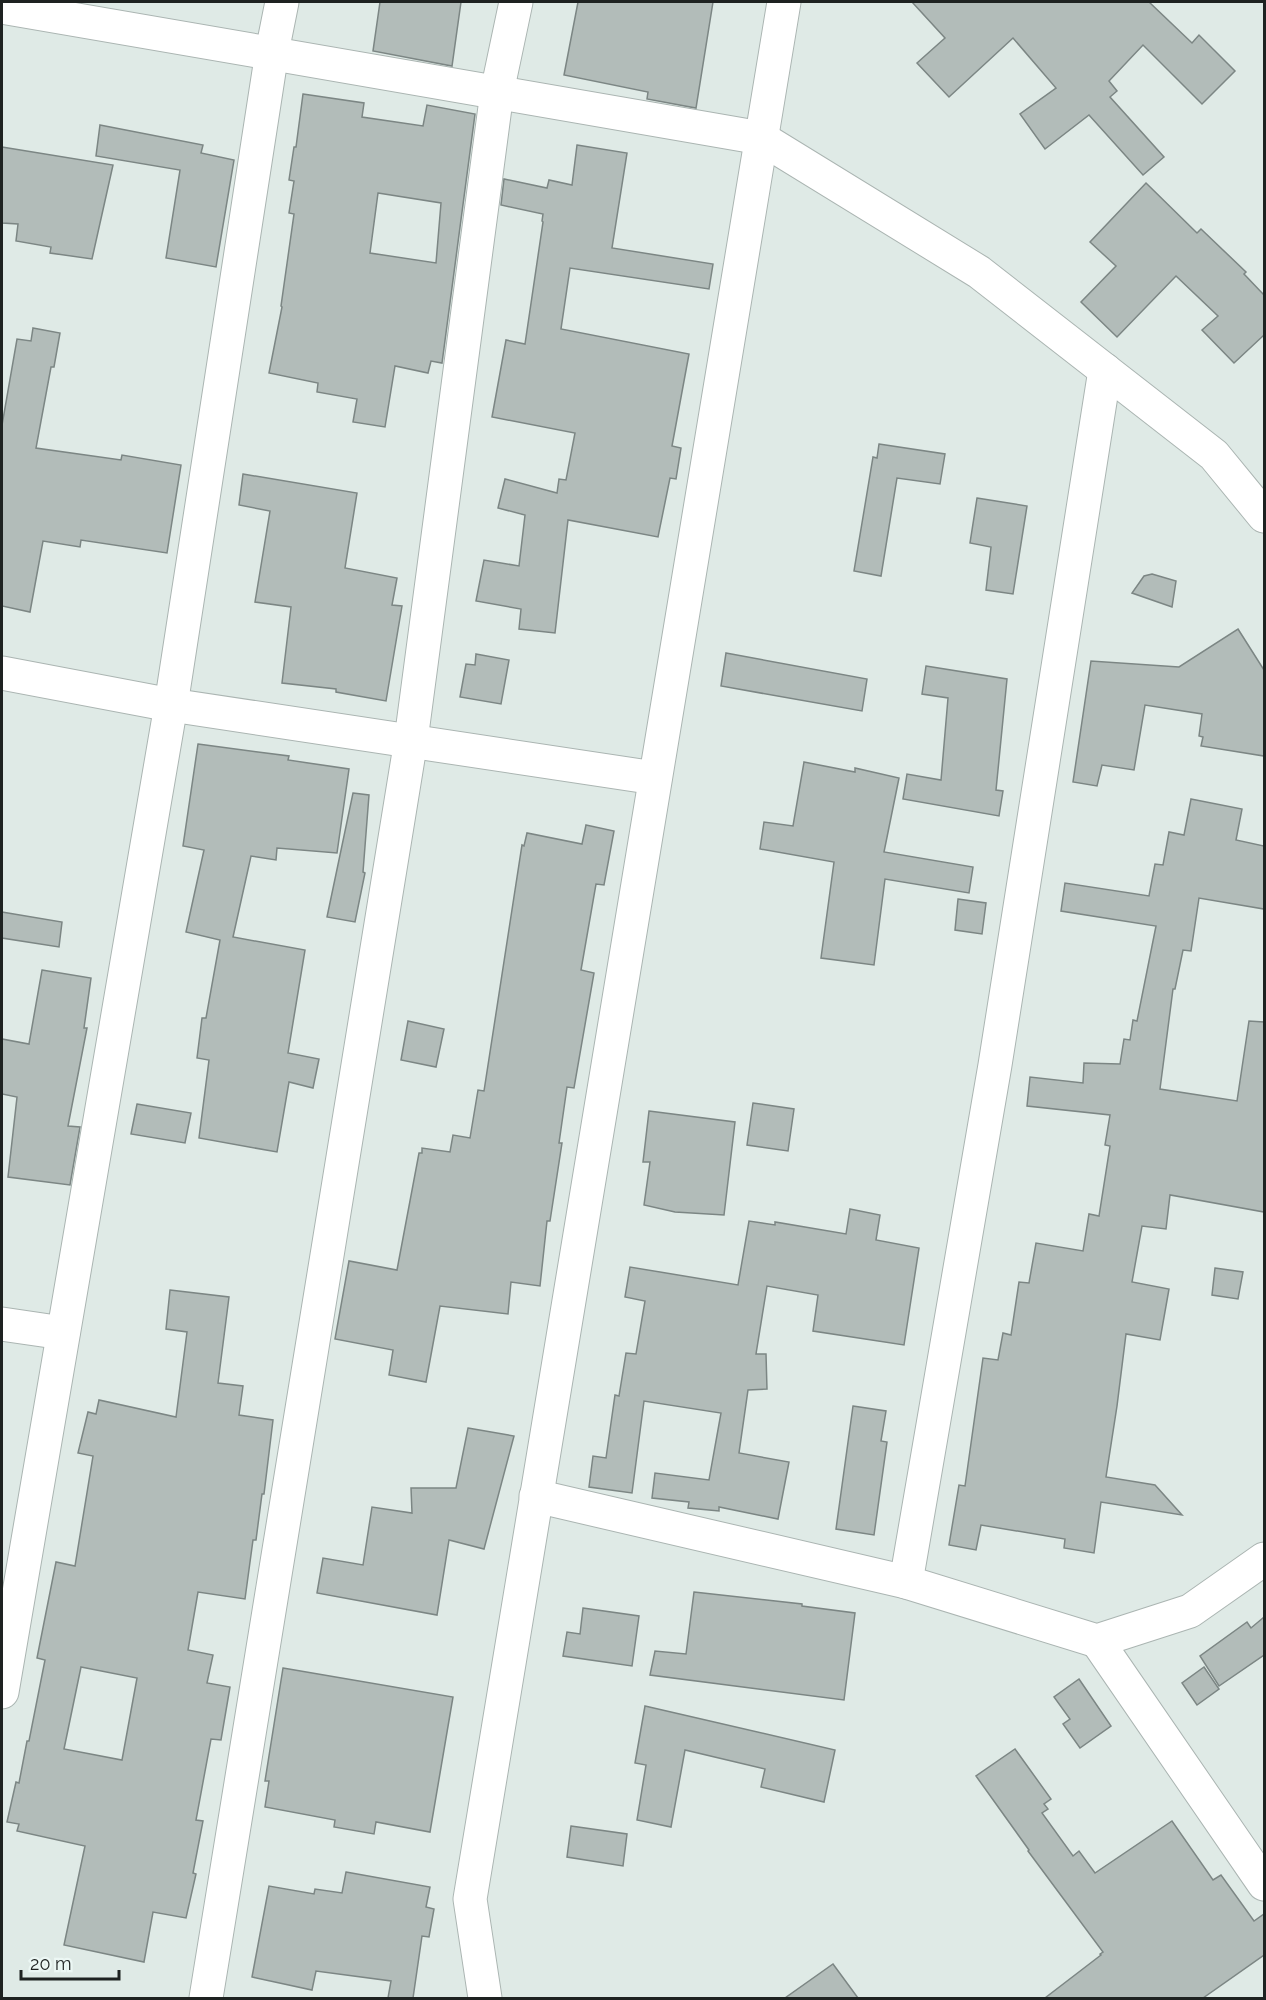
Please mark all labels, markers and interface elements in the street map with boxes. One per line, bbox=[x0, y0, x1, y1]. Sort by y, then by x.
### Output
scale bar bbox=[21, 1943, 118, 1981]
text: 20 m bbox=[30, 1953, 72, 1974]

